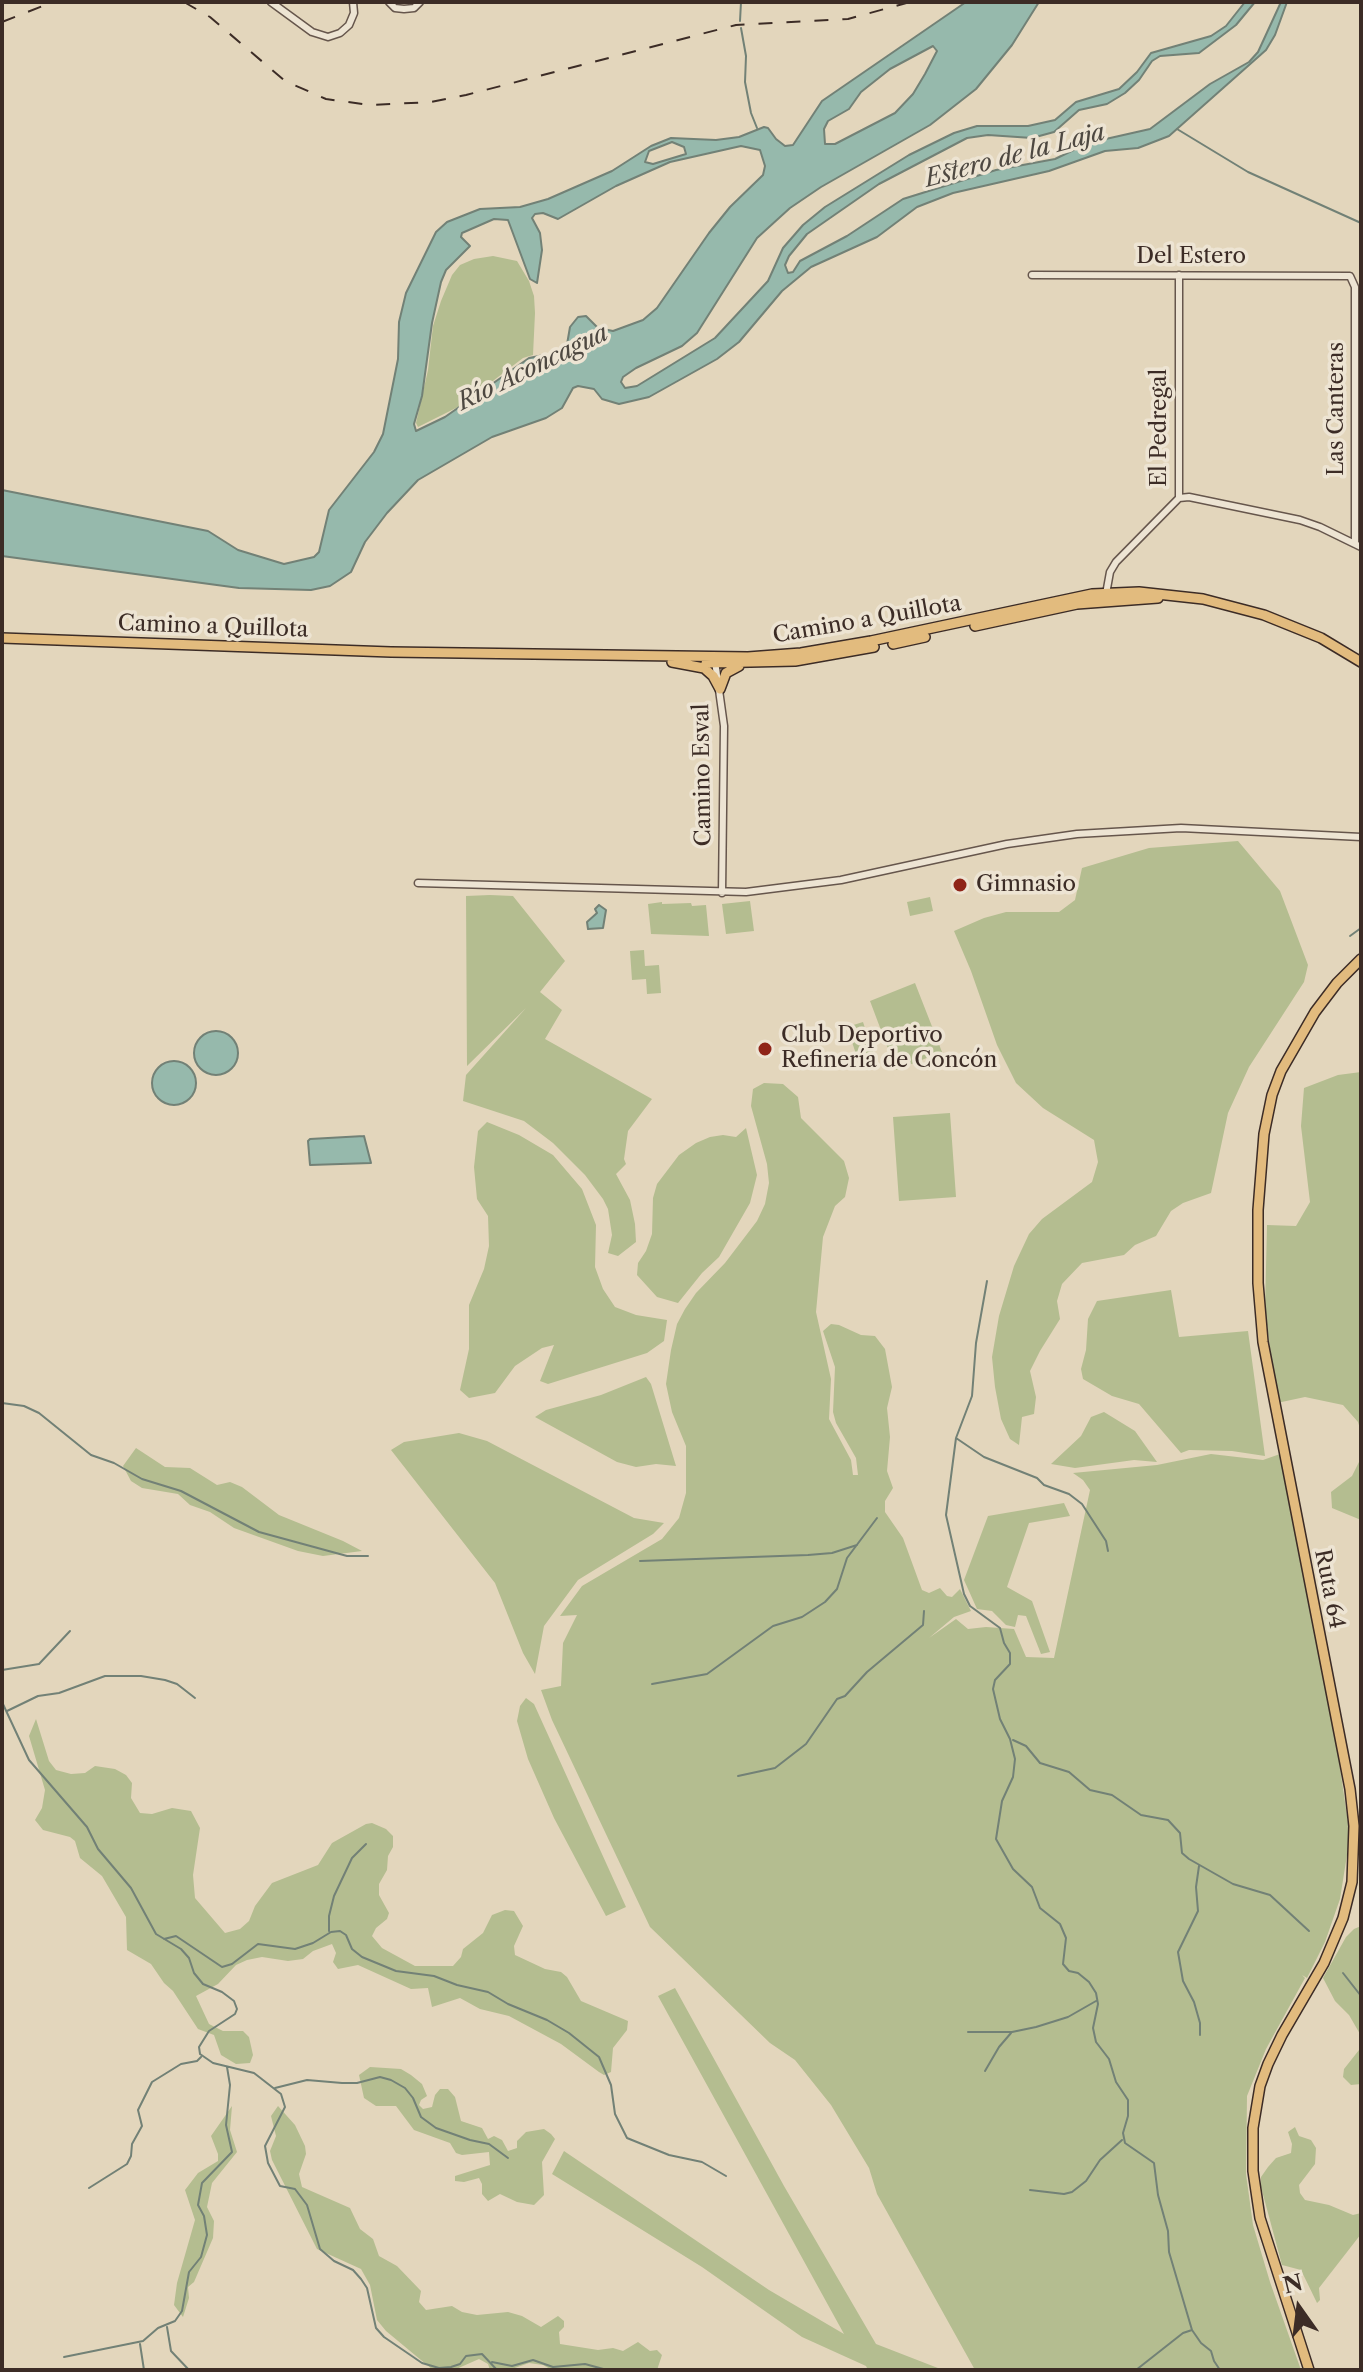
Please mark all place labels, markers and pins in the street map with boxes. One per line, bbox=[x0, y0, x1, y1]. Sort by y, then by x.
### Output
place label: Gimnasio bbox=[976, 872, 1076, 898]
marker: Gimnasio bbox=[951, 876, 969, 894]
place label: Club Deportivo Refinería de Concón bbox=[781, 1023, 997, 1074]
marker: Club Deportivo Refinería de Concón bbox=[756, 1040, 774, 1058]

